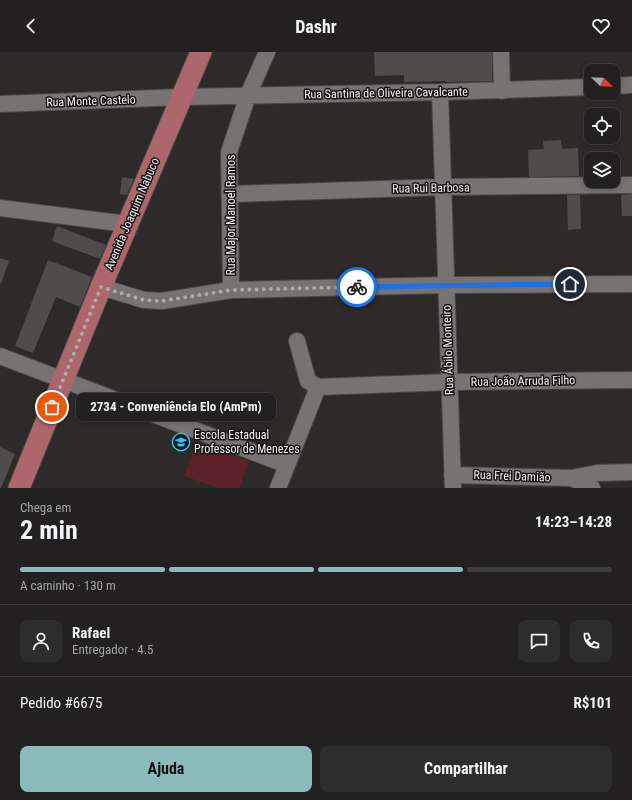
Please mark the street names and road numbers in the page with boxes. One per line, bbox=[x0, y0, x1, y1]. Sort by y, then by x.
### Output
street label: Rua Santina de Oliveira Cavalcante bbox=[304, 85, 468, 101]
street label: Rua Monte Castelo bbox=[46, 92, 136, 110]
street label: Rua Major Manoel Ramos bbox=[224, 154, 238, 276]
street label: Avenida Joaquim Nabuco bbox=[102, 156, 162, 272]
street label: Rua Rui Barbosa bbox=[392, 180, 470, 196]
street label: Rua Ábilo Monteiro bbox=[438, 305, 457, 395]
street label: Rua João Arruda Filho bbox=[471, 373, 575, 389]
street label: Rua Frei Damião bbox=[473, 468, 551, 484]

